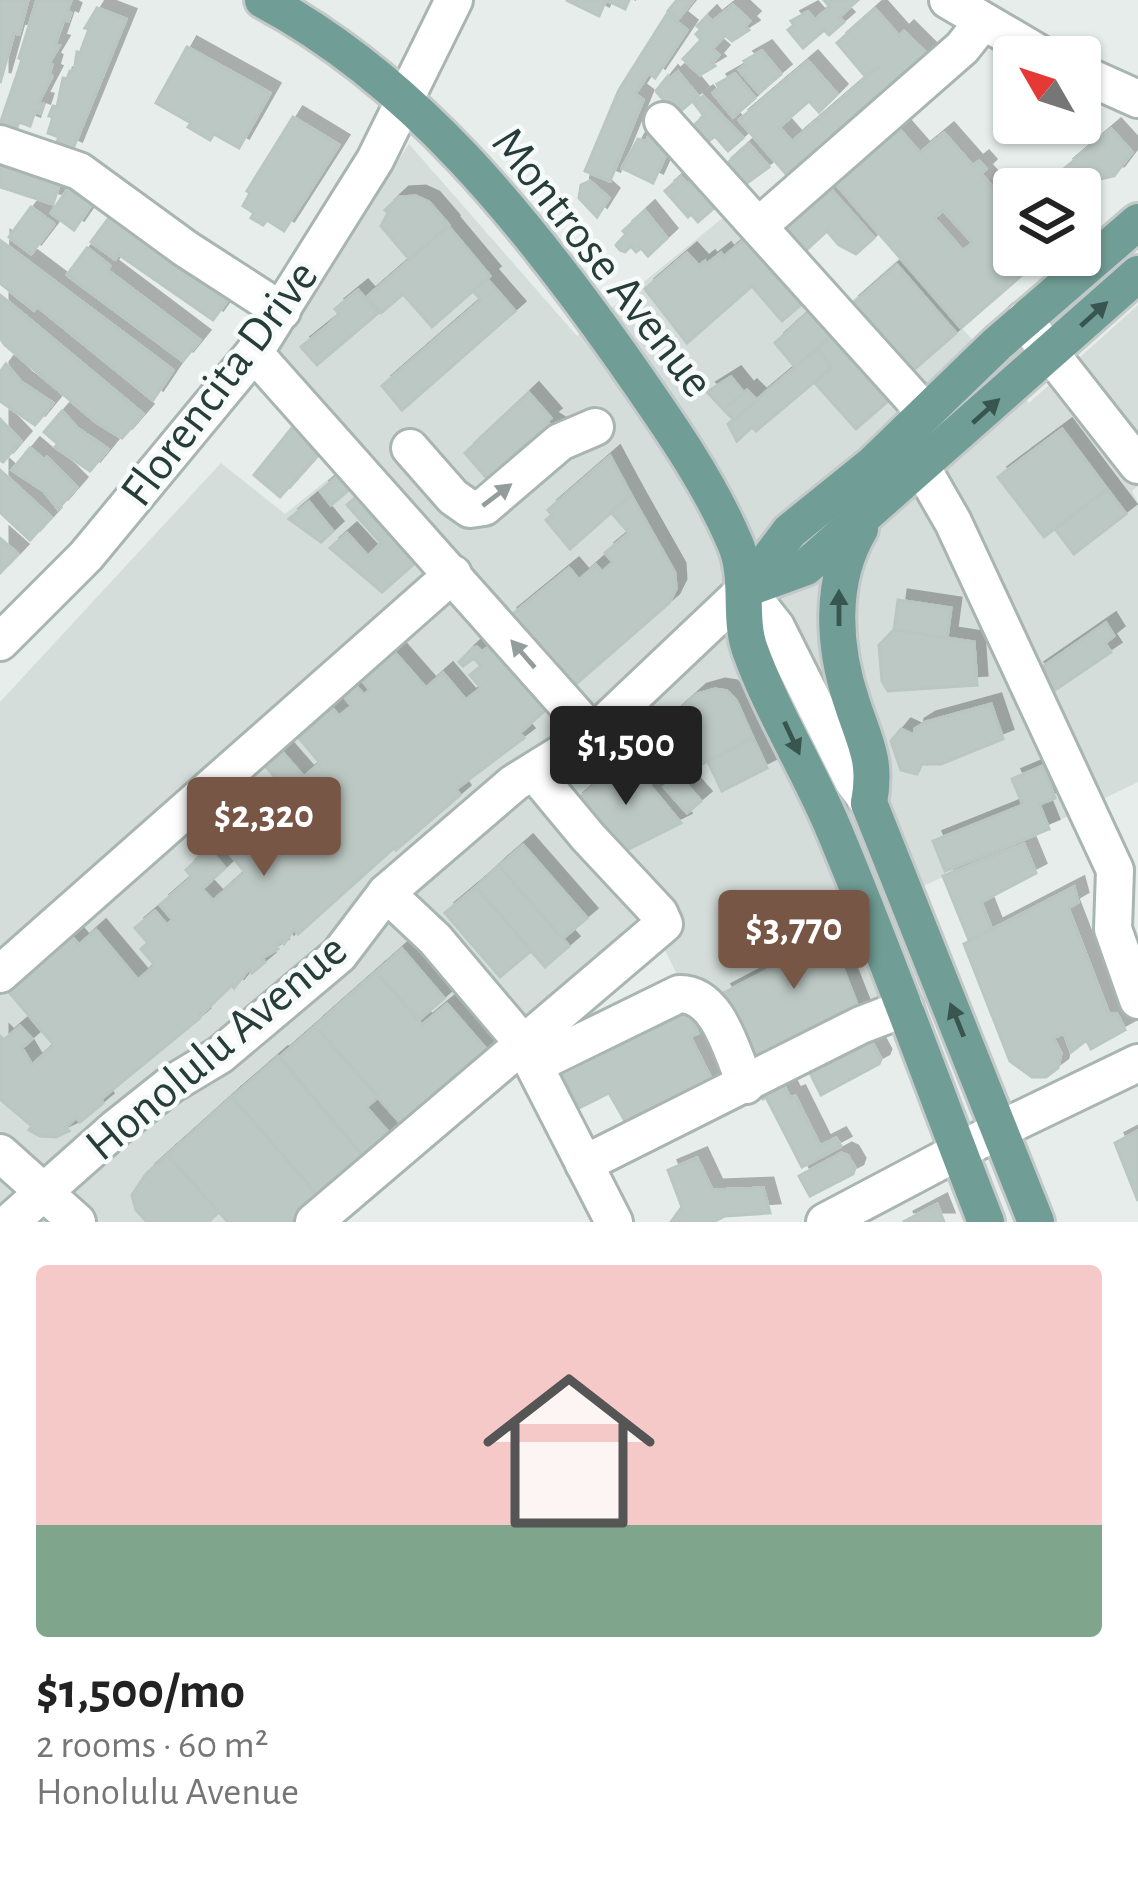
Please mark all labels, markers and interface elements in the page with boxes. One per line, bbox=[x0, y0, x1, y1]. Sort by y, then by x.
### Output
north arrow bbox=[993, 36, 1101, 144]
map controls bbox=[993, 36, 1101, 276]
street label: Montrose Avenue bbox=[482, 119, 722, 407]
button: layers bbox=[993, 168, 1101, 276]
street label: Florencita Drive bbox=[113, 252, 327, 516]
one-way arrow bbox=[1080, 301, 1109, 328]
one-way arrow bbox=[972, 398, 1001, 425]
one-way arrow bbox=[481, 483, 512, 507]
one-way arrow bbox=[829, 588, 848, 626]
one-way arrow bbox=[510, 639, 537, 669]
pin: $1,500 bbox=[528, 706, 724, 808]
one-way arrow bbox=[782, 721, 802, 756]
text: $1,500 bbox=[577, 725, 675, 764]
pin: $2,320 bbox=[166, 777, 362, 879]
text: $2,320 bbox=[214, 796, 314, 835]
pin: $3,770 bbox=[696, 890, 892, 992]
text: $3,770 bbox=[745, 909, 843, 948]
street label: Honolulu Avenue bbox=[78, 926, 356, 1170]
one-way arrow bbox=[947, 1002, 966, 1038]
icon: home bbox=[461, 1343, 677, 1559]
text: $1,500/mo bbox=[36, 1666, 245, 1717]
text: 2 rooms · 60 m² bbox=[36, 1726, 268, 1765]
text: Honolulu Avenue bbox=[36, 1773, 299, 1812]

